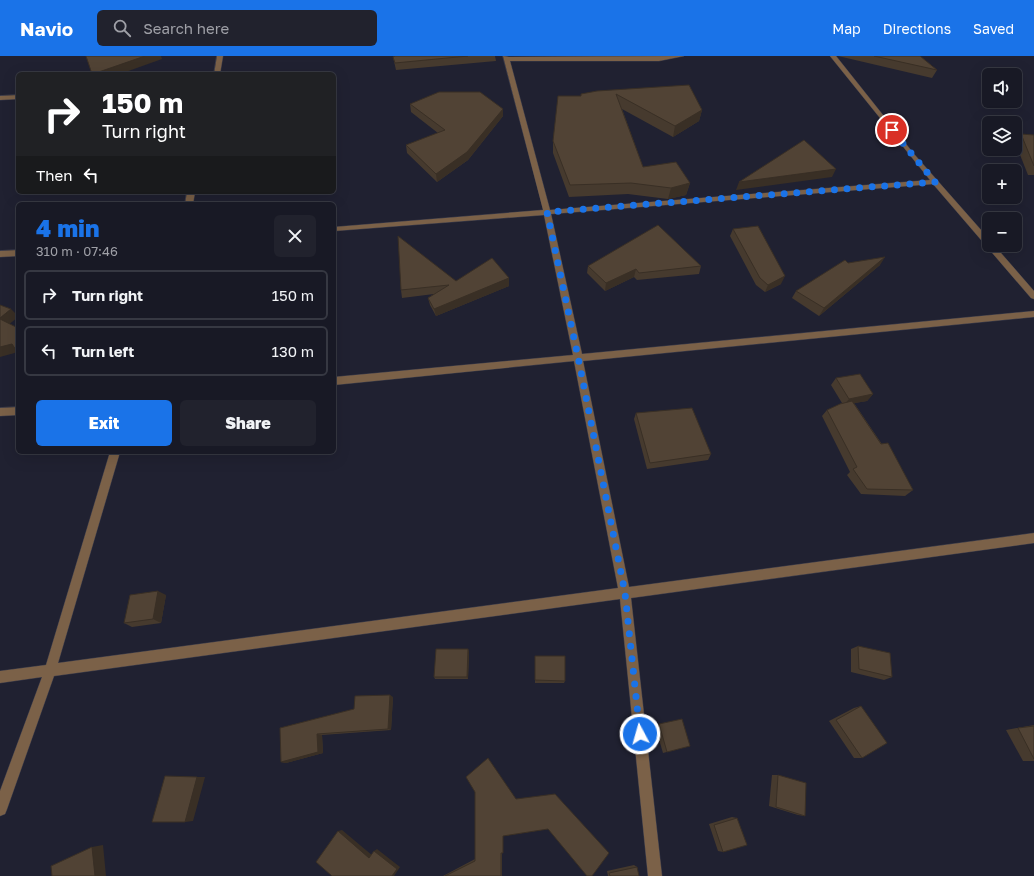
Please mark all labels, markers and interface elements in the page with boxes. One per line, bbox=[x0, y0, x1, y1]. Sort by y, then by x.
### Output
search box bbox=[97, 10, 377, 46]
text: Navio bbox=[20, 17, 73, 40]
icon: search bbox=[111, 17, 133, 39]
text: Search here bbox=[143, 19, 229, 37]
text: Map bbox=[832, 20, 861, 37]
text: Directions bbox=[883, 20, 951, 37]
text: Saved bbox=[973, 20, 1014, 37]
map controls bbox=[982, 68, 1022, 252]
button: sound bbox=[982, 68, 1022, 108]
text: 150 m bbox=[102, 86, 183, 119]
icon: right bbox=[36, 88, 88, 140]
pin bbox=[875, 113, 909, 147]
button: layers bbox=[982, 116, 1022, 156]
icon: arrive bbox=[881, 119, 903, 141]
text: Turn right bbox=[102, 120, 186, 142]
icon: left bbox=[80, 164, 102, 186]
button: + bbox=[982, 164, 1022, 204]
text: Then bbox=[36, 166, 72, 184]
button: − bbox=[982, 212, 1022, 252]
text: 4 min bbox=[36, 213, 100, 242]
button: close bbox=[274, 215, 316, 257]
text: 310 m · 07:46 bbox=[36, 243, 118, 259]
icon: right bbox=[38, 284, 60, 306]
text: Turn right bbox=[72, 286, 143, 304]
text: 150 m bbox=[272, 286, 314, 304]
icon: left bbox=[38, 340, 60, 362]
text: Turn left bbox=[72, 342, 134, 360]
text: 130 m bbox=[272, 342, 314, 360]
button: Exit bbox=[36, 400, 172, 446]
button: Share bbox=[180, 400, 316, 446]
position arrow bbox=[619, 713, 661, 755]

